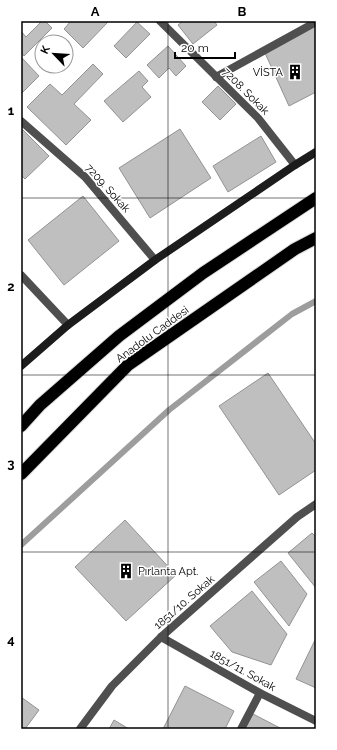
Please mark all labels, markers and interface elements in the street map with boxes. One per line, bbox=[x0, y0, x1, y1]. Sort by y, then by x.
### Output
text: A bbox=[91, 4, 100, 19]
text: B bbox=[238, 4, 247, 19]
north arrow bbox=[34, 34, 74, 74]
scale bar bbox=[175, 34, 235, 60]
text: 20 m bbox=[181, 41, 209, 55]
text: K bbox=[38, 43, 53, 56]
building icon: VİSTA bbox=[286, 63, 304, 81]
street label: 7208. Sokak bbox=[220, 65, 272, 117]
place label: VİSTA bbox=[253, 66, 284, 79]
text: 1 bbox=[8, 103, 15, 118]
street label: 7209. Sokak bbox=[83, 161, 133, 215]
text: 2 bbox=[7, 279, 15, 294]
street label: Anadolu Caddesi bbox=[113, 304, 191, 365]
text: 3 bbox=[7, 456, 15, 471]
building icon: Pırlanta Apt. bbox=[117, 562, 135, 580]
place label: Pırlanta Apt. bbox=[138, 565, 199, 578]
street label: 1851/10. Sokak bbox=[152, 573, 217, 632]
text: 4 bbox=[7, 632, 15, 647]
street label: 1851/11. Sokak bbox=[207, 647, 278, 694]

